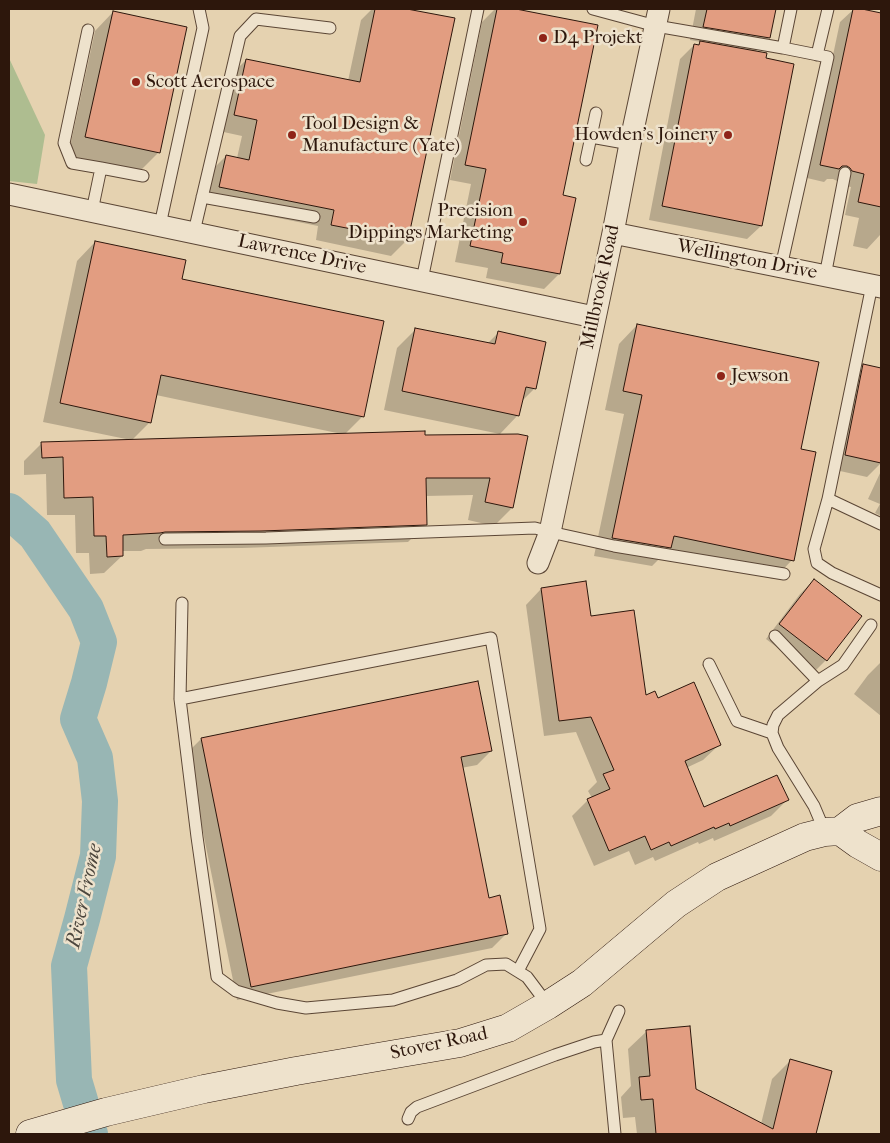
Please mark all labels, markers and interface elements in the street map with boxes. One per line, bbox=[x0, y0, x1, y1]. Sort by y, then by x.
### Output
place label: D4 Projekt bbox=[553, 27, 642, 49]
marker: D4 Projekt bbox=[537, 32, 549, 44]
place label: Scott Aerospace bbox=[146, 71, 275, 93]
marker: Scott Aerospace bbox=[130, 76, 142, 88]
place label: Tool Design & Manufacture (Yate) bbox=[302, 113, 460, 157]
place label: Howden's Joinery bbox=[574, 124, 718, 146]
marker: Tool Design & Manufacture (Yate) bbox=[286, 129, 298, 141]
marker: Howden's Joinery bbox=[722, 129, 734, 141]
place label: Precision Dippings Marketing bbox=[348, 200, 513, 244]
marker: Precision Dippings Marketing bbox=[517, 216, 529, 228]
street label: Millbrook Road bbox=[577, 223, 625, 351]
street label: Lawrence Drive bbox=[236, 230, 368, 280]
street label: Wellington Drive bbox=[675, 235, 819, 285]
place label: Jewson bbox=[731, 365, 789, 387]
marker: Jewson bbox=[715, 370, 727, 382]
water label: River Frome bbox=[62, 842, 108, 950]
street label: Stover Road bbox=[388, 1023, 490, 1065]

